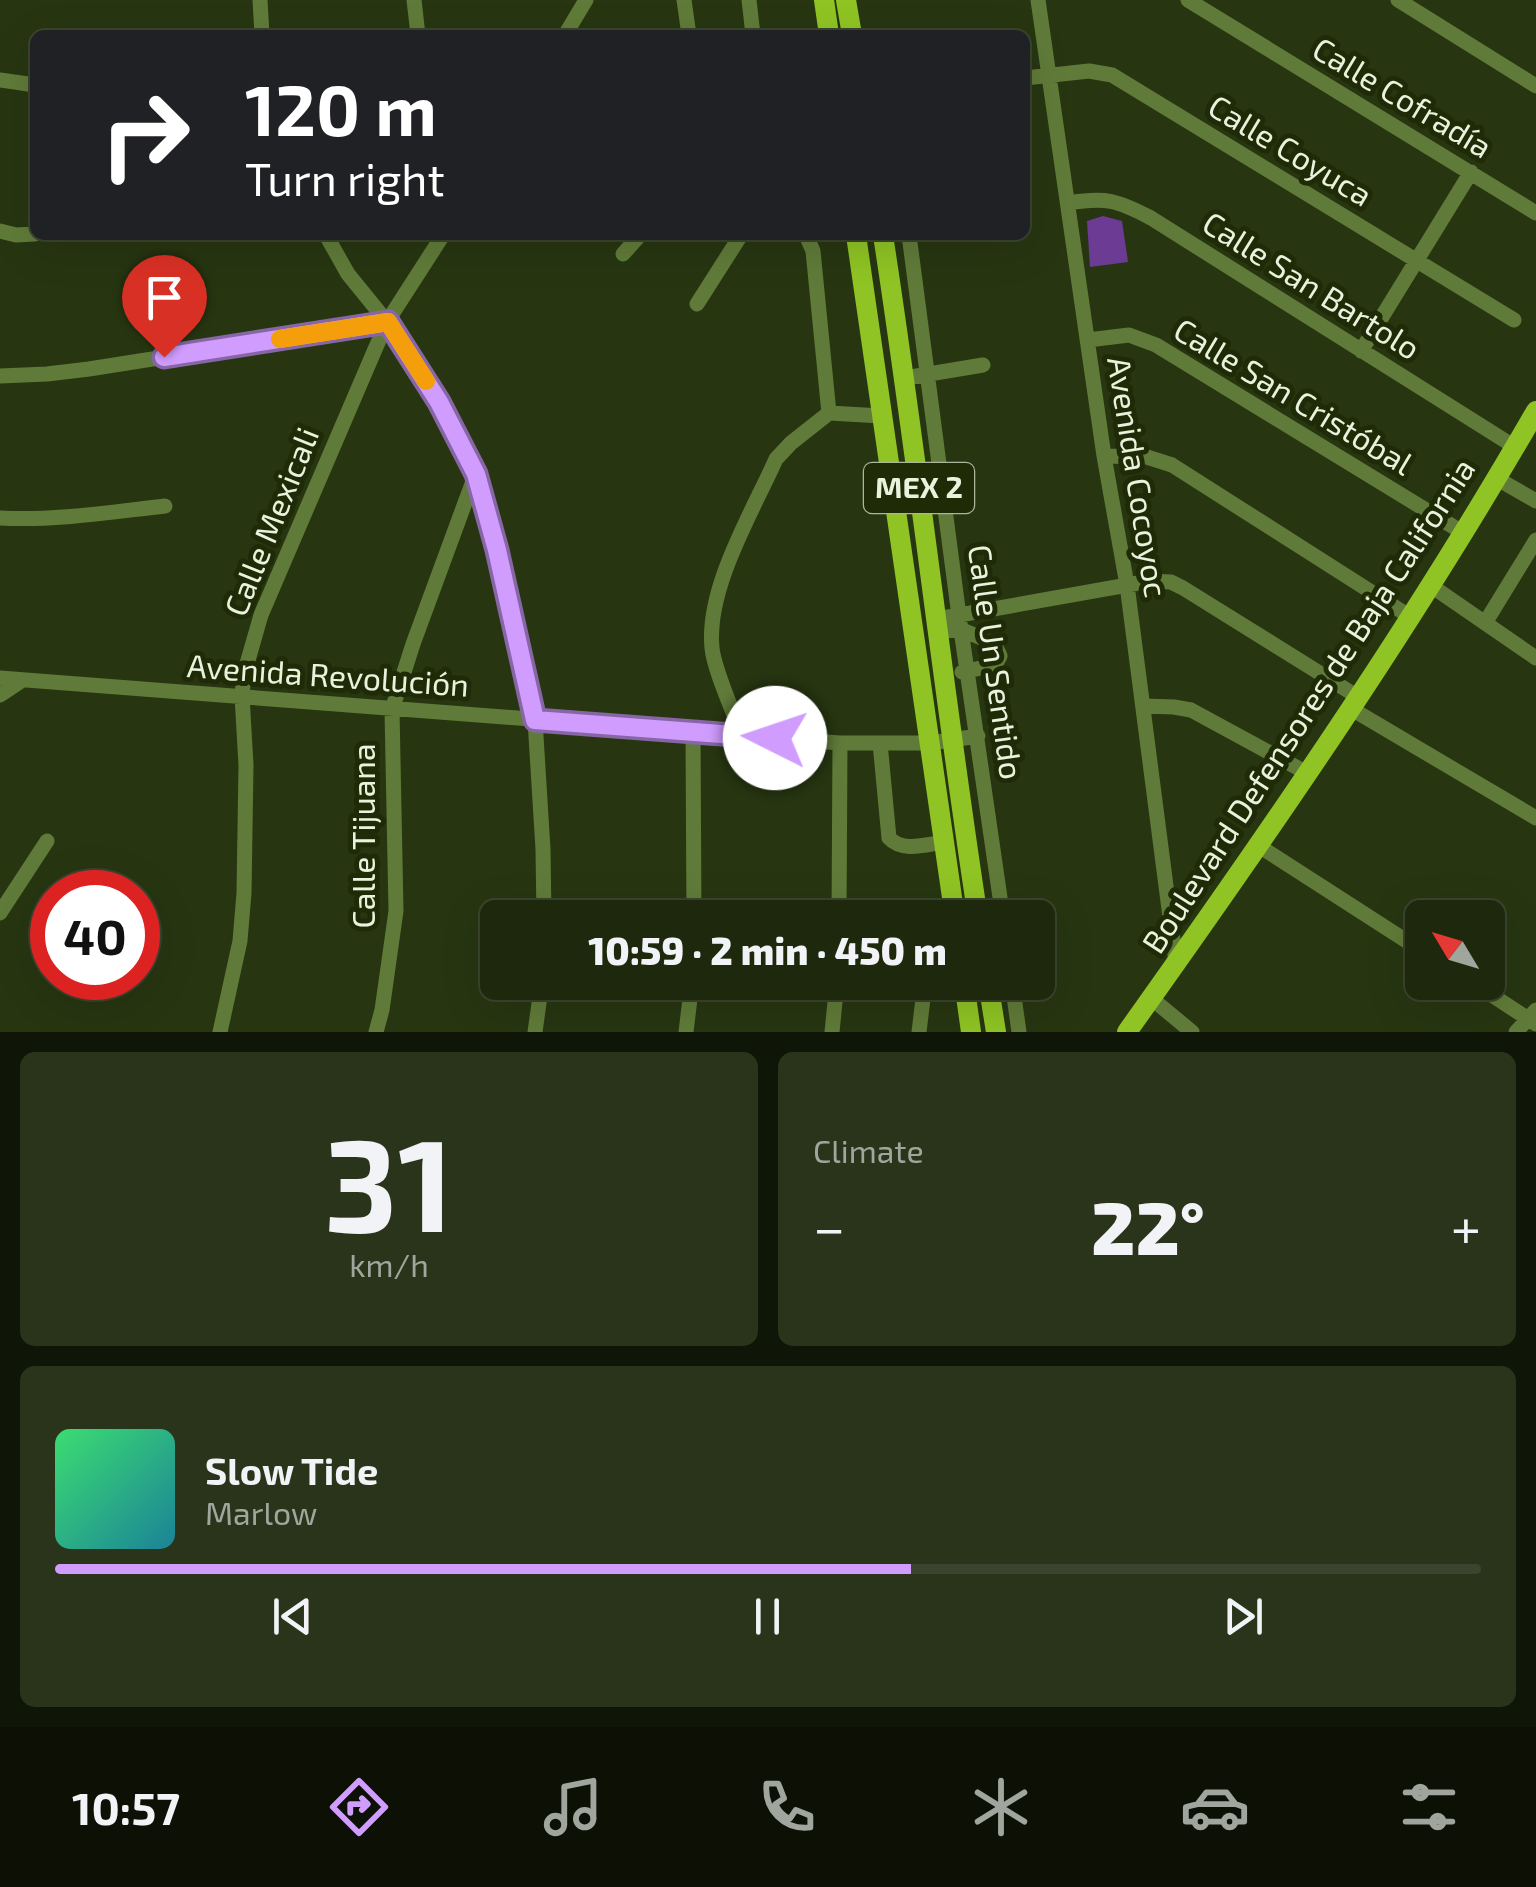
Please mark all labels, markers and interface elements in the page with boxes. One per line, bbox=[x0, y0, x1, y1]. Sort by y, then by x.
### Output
street label: Calle Cofradía bbox=[1307, 28, 1499, 165]
text: 120 m bbox=[245, 66, 437, 150]
icon: right bbox=[80, 70, 210, 200]
street label: Calle Coyuca bbox=[1202, 86, 1380, 213]
text: Turn right bbox=[245, 151, 445, 205]
street label: Calle San Bartolo bbox=[1197, 202, 1428, 366]
pin bbox=[122, 255, 207, 358]
icon: arrive bbox=[137, 270, 192, 325]
street label: Calle San Cristóbal bbox=[1168, 309, 1421, 482]
street label: Avenida Cocoyoc bbox=[1101, 354, 1177, 600]
street label: Calle Mexicali bbox=[215, 421, 325, 621]
street label: Boulevard Defensores de Baja California bbox=[1133, 451, 1483, 960]
road number: MEX 2 bbox=[864, 463, 974, 513]
street label: Calle Un Sentido bbox=[962, 542, 1032, 781]
street label: Avenida Revolución bbox=[186, 645, 470, 703]
position arrow bbox=[723, 686, 827, 790]
street label: Calle Tijuana bbox=[343, 744, 382, 928]
speed limit sign: 40 bbox=[30, 870, 160, 1000]
north arrow bbox=[1405, 900, 1505, 1000]
map controls bbox=[1405, 900, 1505, 1000]
text: 10:59 · 2 min · 450 m bbox=[588, 927, 947, 973]
text: 31 bbox=[324, 1102, 454, 1258]
text: Climate bbox=[813, 1131, 924, 1169]
text: 22° bbox=[1091, 1180, 1205, 1270]
text: − bbox=[813, 1193, 845, 1259]
text: + bbox=[1451, 1193, 1481, 1259]
text: km/h bbox=[349, 1245, 429, 1283]
text: Slow Tide bbox=[205, 1447, 378, 1493]
text: Marlow bbox=[205, 1493, 317, 1531]
icon: previous bbox=[265, 1589, 320, 1644]
icon: pause bbox=[740, 1589, 795, 1644]
icon: next bbox=[1216, 1589, 1271, 1644]
icon: directions bbox=[324, 1772, 394, 1842]
icon: music bbox=[538, 1772, 608, 1842]
icon: phone bbox=[752, 1772, 822, 1842]
icon: climate bbox=[966, 1772, 1036, 1842]
icon: car bbox=[1180, 1772, 1250, 1842]
icon: filters bbox=[1394, 1772, 1464, 1842]
text: 10:57 bbox=[72, 1780, 180, 1834]

